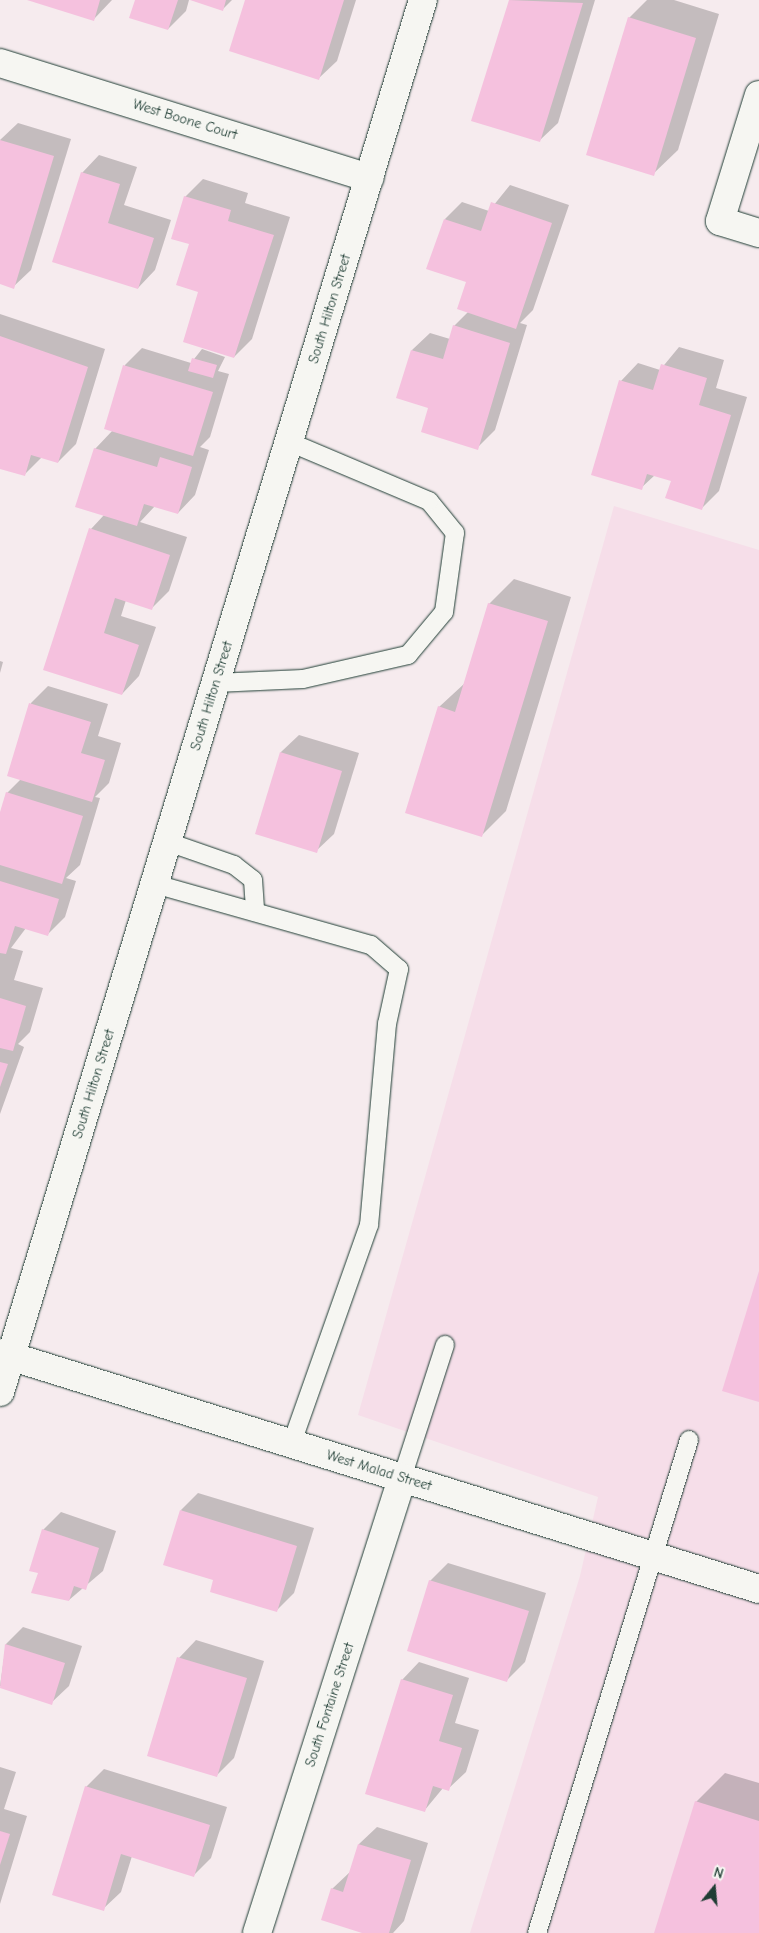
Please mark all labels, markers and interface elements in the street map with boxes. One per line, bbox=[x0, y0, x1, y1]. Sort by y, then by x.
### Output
street label: West Boone Court bbox=[131, 96, 239, 144]
street label: South Hilton Street bbox=[305, 252, 355, 366]
street label: South Hilton Street bbox=[187, 639, 237, 753]
street label: South Hilton Street bbox=[69, 1027, 119, 1141]
street label: West Malad Street bbox=[324, 1447, 434, 1495]
street label: South Fontaine Street bbox=[302, 1641, 358, 1769]
north arrow bbox=[689, 1863, 739, 1913]
text: N bbox=[712, 1864, 725, 1883]

